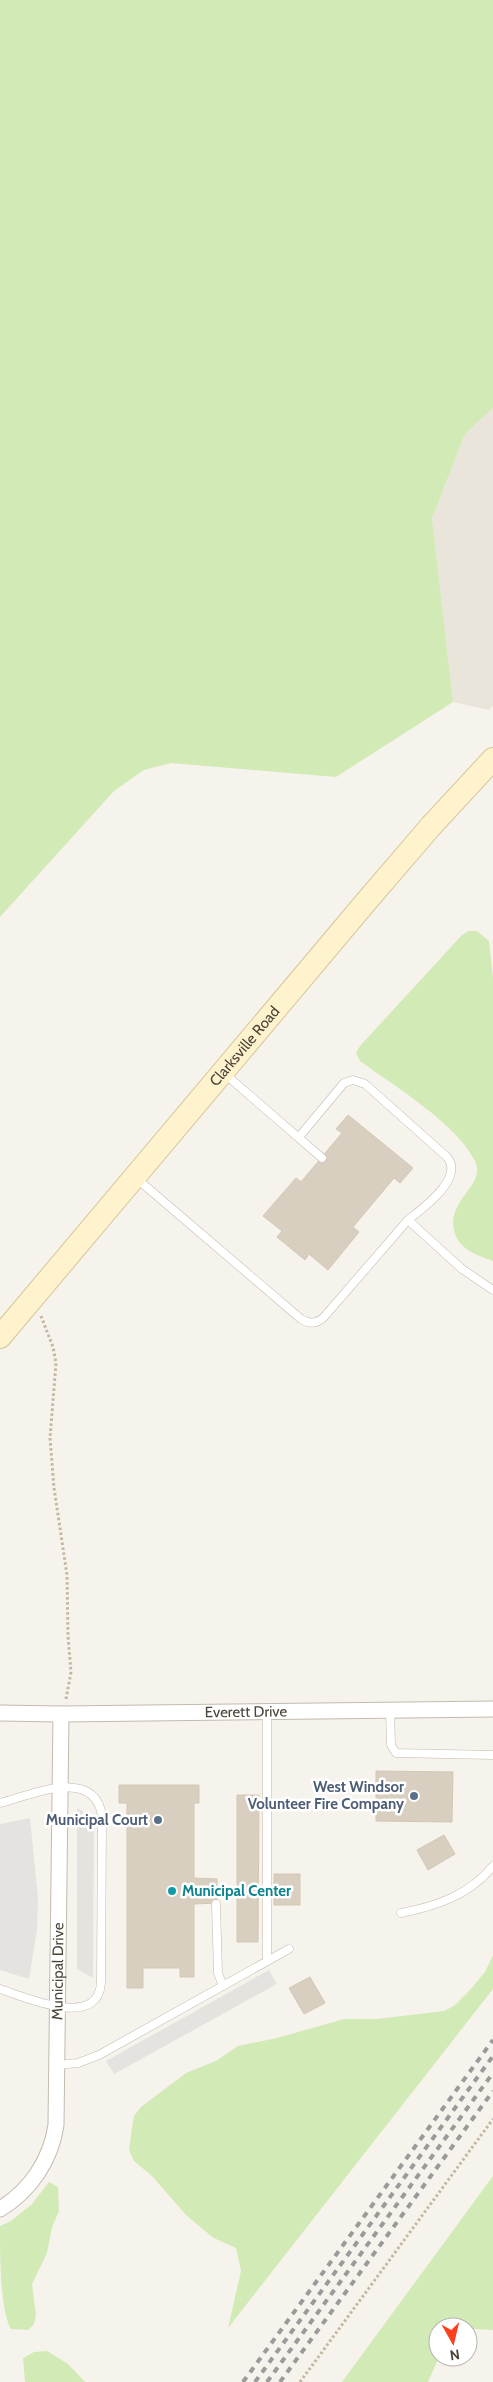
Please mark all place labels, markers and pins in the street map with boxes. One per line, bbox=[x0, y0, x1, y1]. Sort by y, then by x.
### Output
place label: West Windsor Volunteer Fire Company bbox=[248, 1778, 405, 1813]
marker: West Windsor Volunteer Fire Company bbox=[408, 1790, 420, 1802]
place label: Municipal Court bbox=[46, 1811, 148, 1829]
marker: Municipal Court bbox=[152, 1814, 164, 1826]
place label: Municipal Center bbox=[182, 1882, 291, 1900]
marker: Municipal Center bbox=[166, 1885, 178, 1897]

